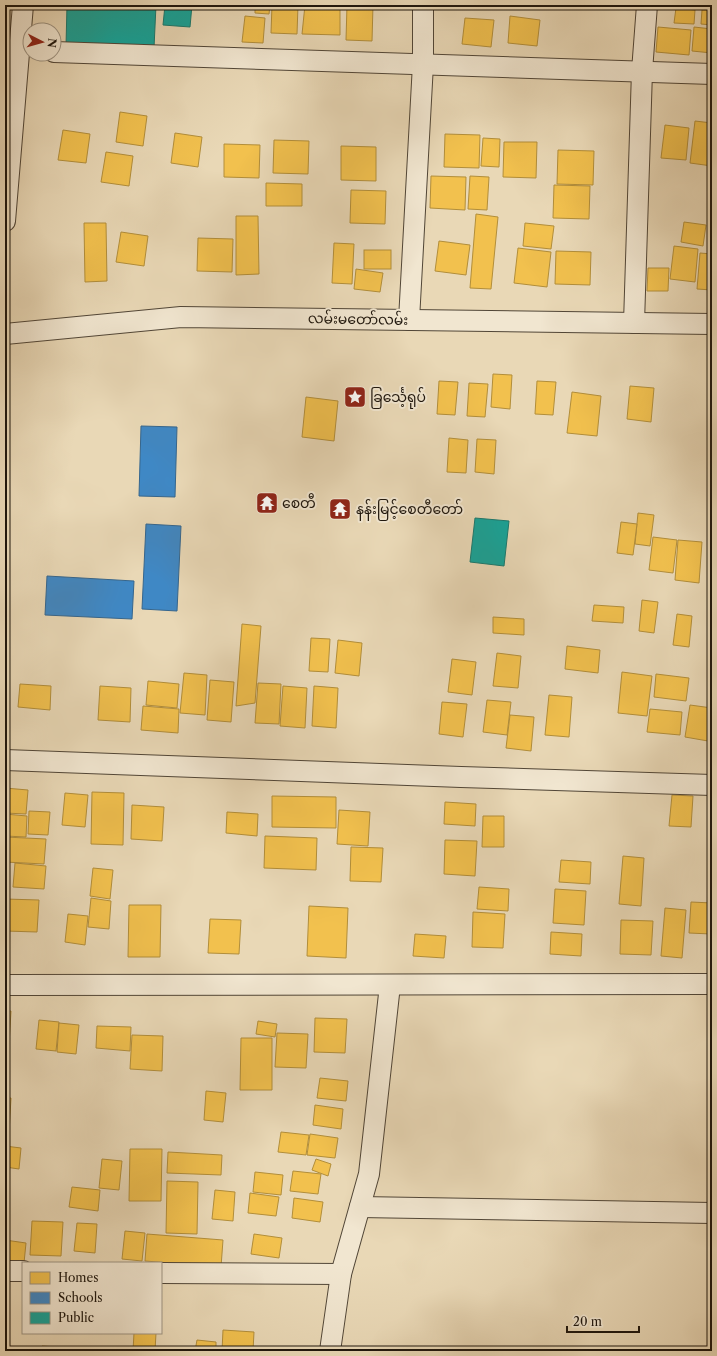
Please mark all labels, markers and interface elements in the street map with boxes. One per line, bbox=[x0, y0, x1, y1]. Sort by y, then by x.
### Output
north arrow bbox=[22, 22, 62, 62]
text: N bbox=[44, 38, 59, 49]
street label: လမ်းမတော်လမ်း bbox=[308, 308, 408, 329]
place icon: ခြင်္သေ့ရုပ် bbox=[342, 384, 368, 410]
place label: ခြင်္သေ့ရုပ် bbox=[370, 387, 426, 409]
temple icon: စေတီ bbox=[254, 490, 280, 516]
place label: စေတီ bbox=[282, 493, 316, 512]
temple icon: နန်းမြင့်စေတီတော် bbox=[327, 496, 353, 522]
place label: နန်းမြင့်စေတီတော် bbox=[356, 499, 463, 521]
legend bbox=[22, 1262, 162, 1334]
text: Homes bbox=[58, 1270, 98, 1285]
text: Schools bbox=[58, 1290, 103, 1305]
scale bar bbox=[567, 1308, 639, 1334]
text: Public bbox=[58, 1310, 94, 1325]
text: 20 m bbox=[573, 1314, 602, 1329]

